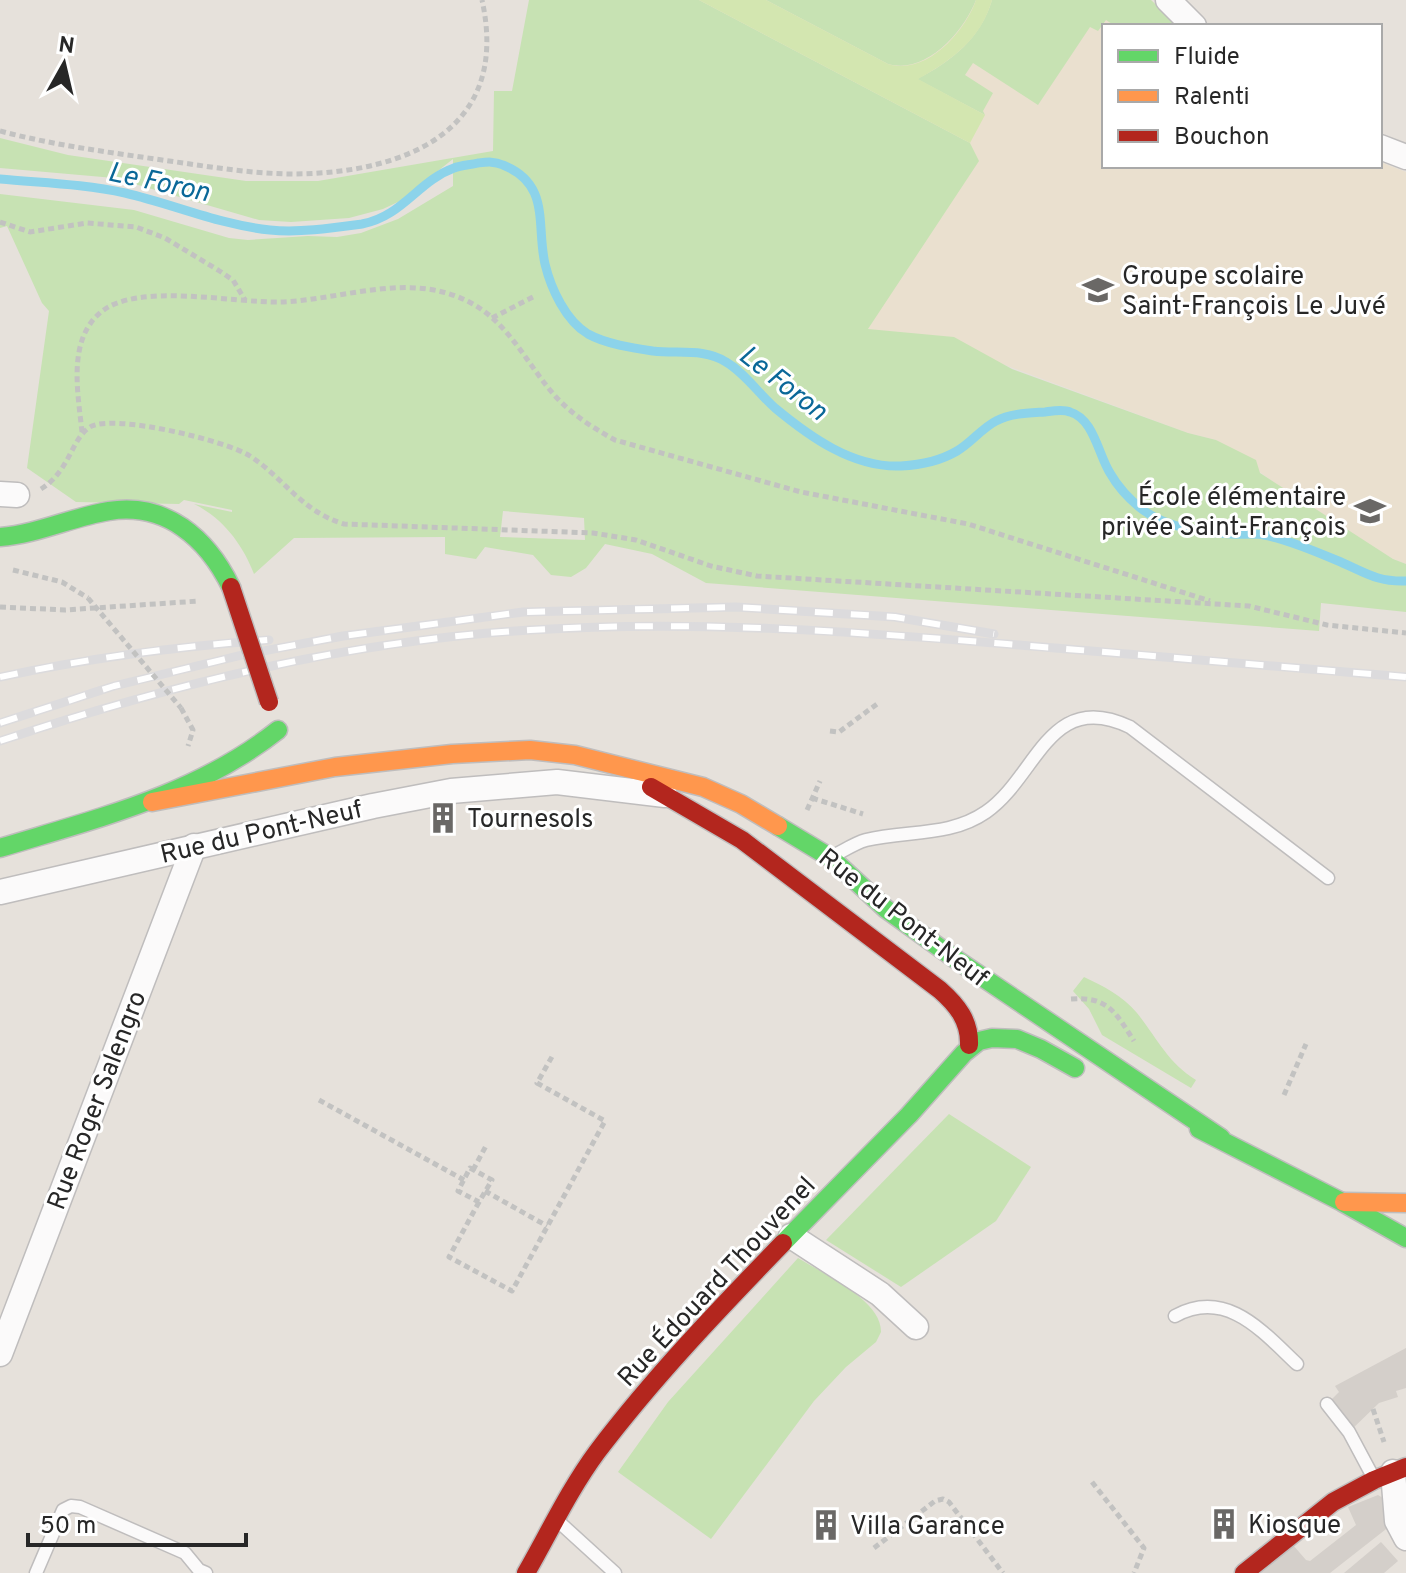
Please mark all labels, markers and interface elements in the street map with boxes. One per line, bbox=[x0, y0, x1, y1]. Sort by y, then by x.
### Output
north arrow bbox=[24, 24, 104, 104]
legend bbox=[1102, 24, 1382, 168]
text: N bbox=[57, 32, 76, 61]
text: Fluide bbox=[1174, 43, 1240, 73]
text: Ralenti bbox=[1174, 83, 1250, 113]
text: Bouchon bbox=[1174, 123, 1269, 153]
water label: Le Foron bbox=[104, 156, 213, 212]
place label: Groupe scolaire Saint-François Le Juvé bbox=[1122, 261, 1386, 324]
school or university icon: Groupe scolaire Saint-François Le Juvé bbox=[1081, 273, 1115, 307]
water label: Le Foron bbox=[730, 338, 834, 430]
place label: École élémentaire privée Saint-François bbox=[1101, 480, 1346, 545]
school or university icon: École élémentaire privée Saint-François bbox=[1353, 494, 1387, 528]
street label: Rue du Pont-Neuf bbox=[157, 794, 366, 873]
building icon: Tournesols bbox=[426, 801, 460, 835]
place label: Tournesols bbox=[467, 804, 593, 837]
street label: Rue du Pont-Neuf bbox=[811, 842, 994, 996]
street label: Rue Roger Salengro bbox=[41, 987, 155, 1215]
street label: Rue Édouard Thouvenel bbox=[610, 1169, 824, 1395]
scale bar bbox=[28, 1497, 246, 1547]
building icon: Kiosque bbox=[1207, 1507, 1241, 1541]
building icon: Villa Garance bbox=[809, 1508, 843, 1542]
place label: Kiosque bbox=[1248, 1510, 1341, 1543]
place label: Villa Garance bbox=[850, 1511, 1005, 1544]
text: 50 m bbox=[40, 1512, 96, 1542]

